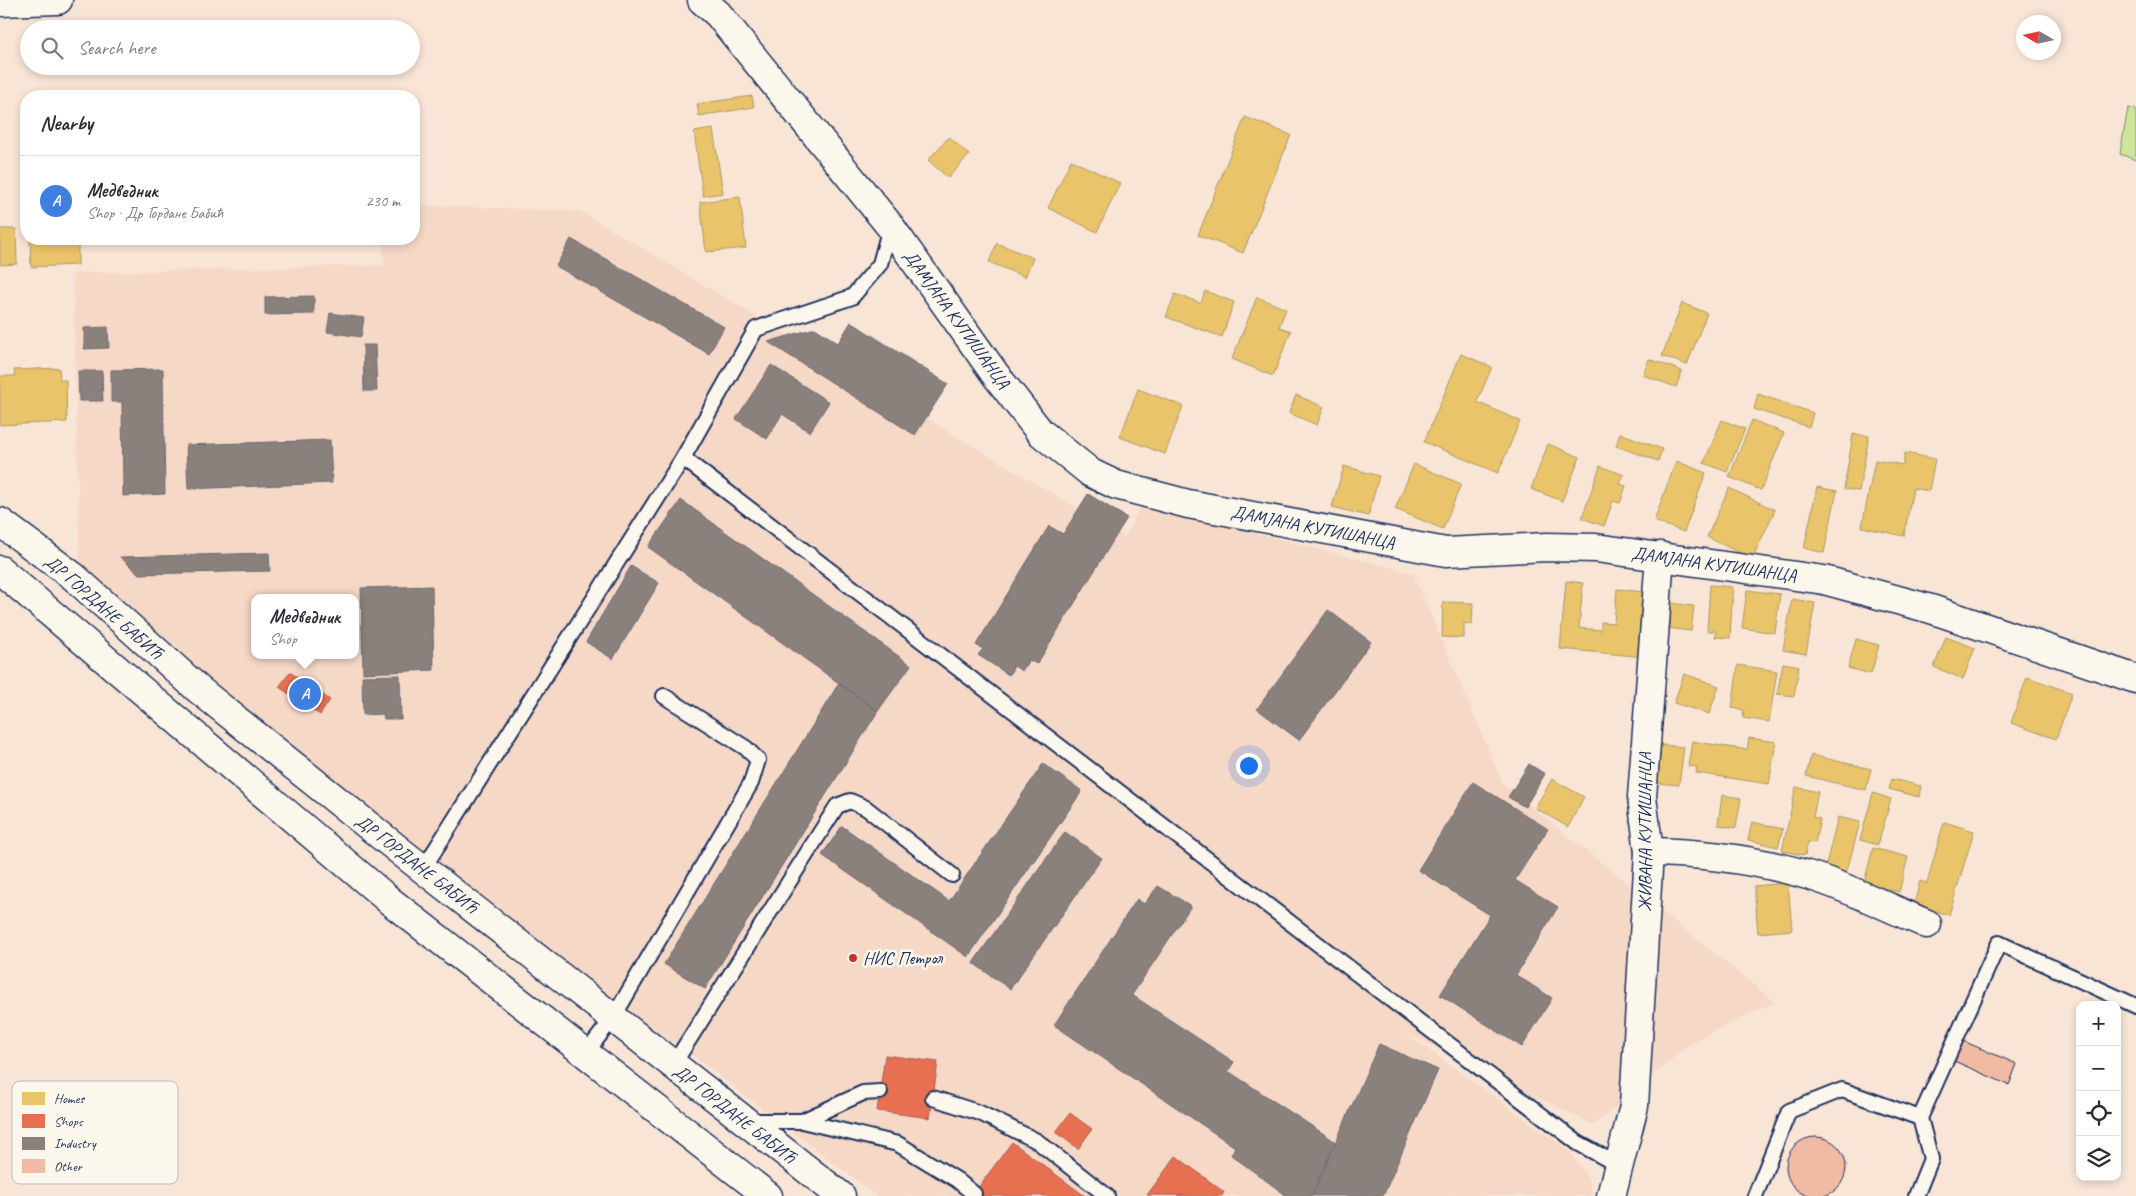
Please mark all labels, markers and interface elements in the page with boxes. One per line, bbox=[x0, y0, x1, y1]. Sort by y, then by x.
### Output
north arrow bbox=[2016, 15, 2061, 60]
search box bbox=[20, 20, 420, 75]
icon: search bbox=[38, 34, 66, 62]
text: Search here bbox=[78, 36, 155, 60]
text: Nearby bbox=[40, 110, 93, 136]
text: Медведник bbox=[87, 179, 158, 203]
text: A bbox=[52, 191, 60, 211]
text: 230 m bbox=[366, 191, 400, 211]
text: Shop · Др Гордане Бабић bbox=[87, 203, 223, 223]
street label: ДАМЈАНА КУТИШАНЦА bbox=[899, 245, 1015, 393]
street label: ДАМЈАНА КУТИШАНЦА bbox=[1229, 500, 1398, 554]
street label: ДАМЈАНА КУТИШАНЦА bbox=[1630, 542, 1799, 587]
street label: ДР ГОРДАНЕ БАБИЋ bbox=[41, 550, 169, 665]
popup bbox=[251, 594, 359, 659]
text: Медведник bbox=[270, 605, 340, 629]
text: Shop bbox=[270, 629, 297, 649]
pin: A bbox=[289, 675, 321, 713]
street label: ЖИВАНА КУТИШАНЦА bbox=[1634, 751, 1656, 912]
your location bbox=[1236, 753, 1262, 779]
street label: ДР ГОРДАНЕ БАБИЋ bbox=[352, 809, 484, 920]
place label: НИС Петрол bbox=[863, 947, 943, 969]
marker: НИС Петрол bbox=[847, 952, 859, 964]
map controls bbox=[2076, 1001, 2121, 1181]
button: + bbox=[2076, 1001, 2121, 1046]
button: − bbox=[2076, 1046, 2121, 1091]
street label: ДР ГОРДАНЕ БАБИЋ bbox=[670, 1059, 802, 1170]
legend bbox=[12, 1081, 178, 1184]
text: Homes bbox=[54, 1090, 85, 1107]
button: locate bbox=[2076, 1091, 2121, 1136]
text: Shops bbox=[54, 1113, 84, 1130]
text: Industry bbox=[54, 1135, 97, 1152]
button: layers bbox=[2076, 1136, 2121, 1181]
text: Other bbox=[54, 1158, 83, 1175]

